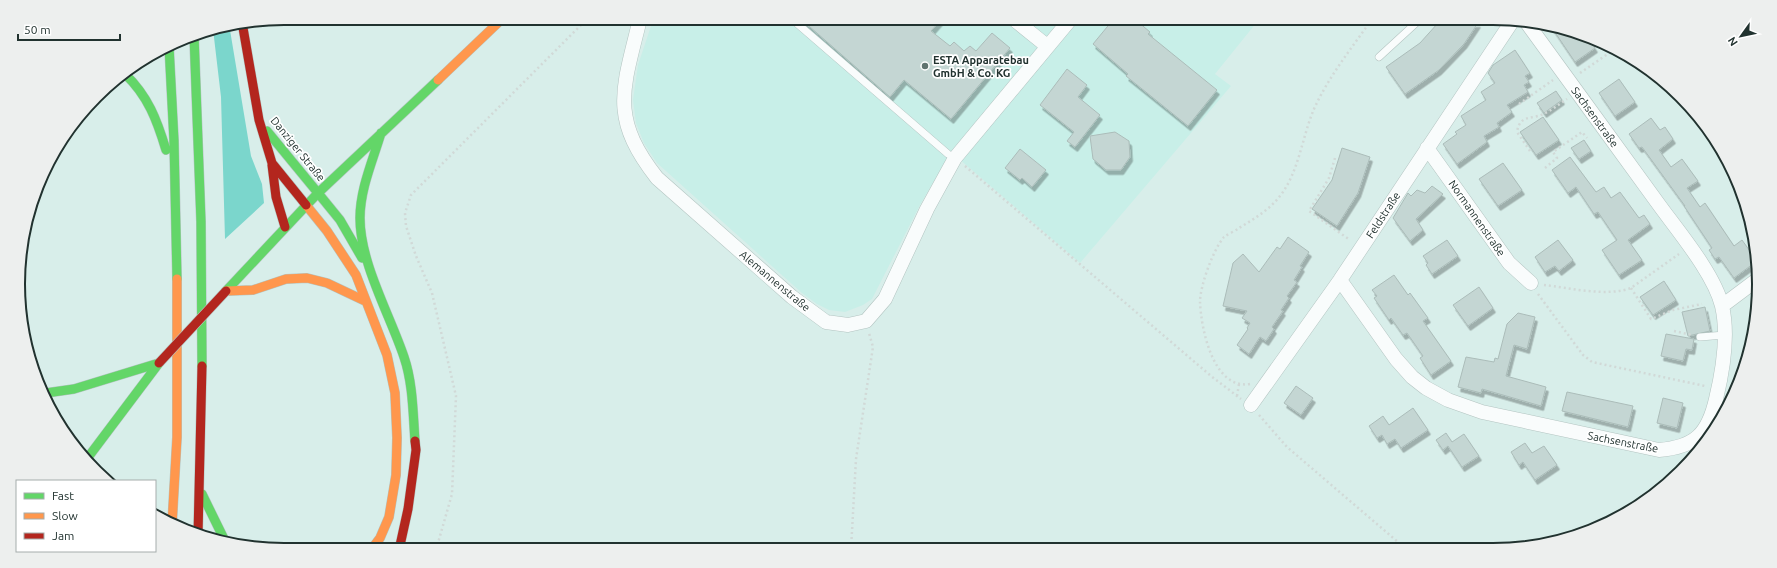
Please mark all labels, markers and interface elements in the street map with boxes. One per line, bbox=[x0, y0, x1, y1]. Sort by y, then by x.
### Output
scale bar bbox=[18, 16, 120, 42]
north arrow bbox=[1721, 16, 1761, 56]
text: 50 m bbox=[24, 23, 51, 36]
text: N bbox=[1725, 35, 1740, 48]
place label: ESTA Apparatebau GmbH & Co. KG bbox=[933, 54, 1029, 79]
marker: ESTA Apparatebau GmbH & Co. KG bbox=[920, 61, 930, 71]
street label: Sachsenstraße bbox=[1569, 85, 1621, 149]
street label: Danziger Straße bbox=[268, 114, 328, 184]
street label: Normannenstraße bbox=[1446, 178, 1508, 258]
street label: Feldstraße bbox=[1364, 190, 1402, 240]
street label: Alemannenstraße bbox=[738, 248, 812, 314]
street label: Sachsenstraße bbox=[1587, 429, 1659, 455]
legend bbox=[16, 480, 156, 552]
text: Fast bbox=[52, 489, 74, 502]
text: Slow bbox=[52, 509, 78, 522]
text: Jam bbox=[52, 529, 74, 542]

